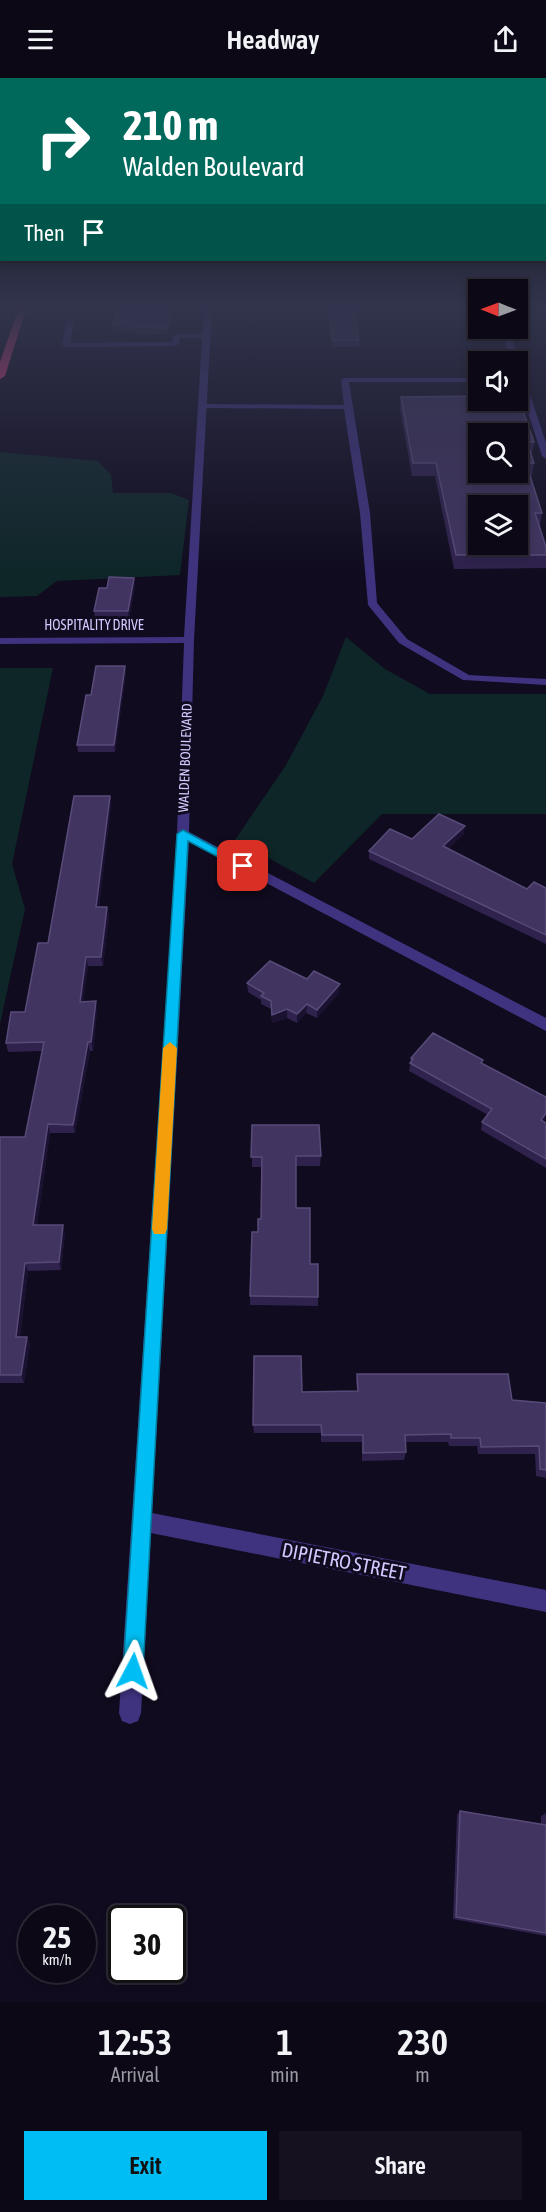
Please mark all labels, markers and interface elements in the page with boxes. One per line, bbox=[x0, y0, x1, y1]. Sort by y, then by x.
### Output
icon: menu bbox=[24, 23, 57, 56]
icon: share bbox=[489, 23, 522, 56]
text: Headway bbox=[227, 24, 319, 55]
text: 210 m bbox=[123, 101, 218, 149]
icon: right bbox=[24, 102, 102, 180]
text: Walden Boulevard bbox=[123, 151, 305, 182]
icon: arrive bbox=[77, 216, 110, 249]
text: Then bbox=[24, 220, 65, 246]
north arrow bbox=[468, 279, 528, 339]
map controls bbox=[468, 279, 528, 555]
button: sound bbox=[468, 351, 528, 411]
button: search bbox=[468, 423, 528, 483]
button: layers bbox=[468, 495, 528, 555]
street label: HOSPITALITY DRIVE bbox=[44, 617, 144, 633]
street label: WALDEN BOULEVARD bbox=[175, 703, 195, 813]
pin bbox=[217, 840, 268, 891]
icon: arrive bbox=[226, 849, 259, 882]
street label: DIPIETRO STREET bbox=[280, 1538, 408, 1584]
position arrow bbox=[101, 1639, 165, 1703]
speed limit sign: 30 bbox=[108, 1905, 186, 1983]
text: 25 bbox=[43, 1920, 71, 1954]
text: km/h bbox=[42, 1951, 72, 1968]
text: 12:53 bbox=[98, 2021, 172, 2063]
text: 1 bbox=[276, 2021, 293, 2063]
text: 230 bbox=[397, 2021, 448, 2063]
text: Arrival bbox=[111, 2063, 160, 2086]
text: min bbox=[270, 2063, 299, 2086]
text: m bbox=[415, 2063, 430, 2086]
button: Exit bbox=[24, 2131, 267, 2200]
button: Share bbox=[279, 2131, 522, 2200]

